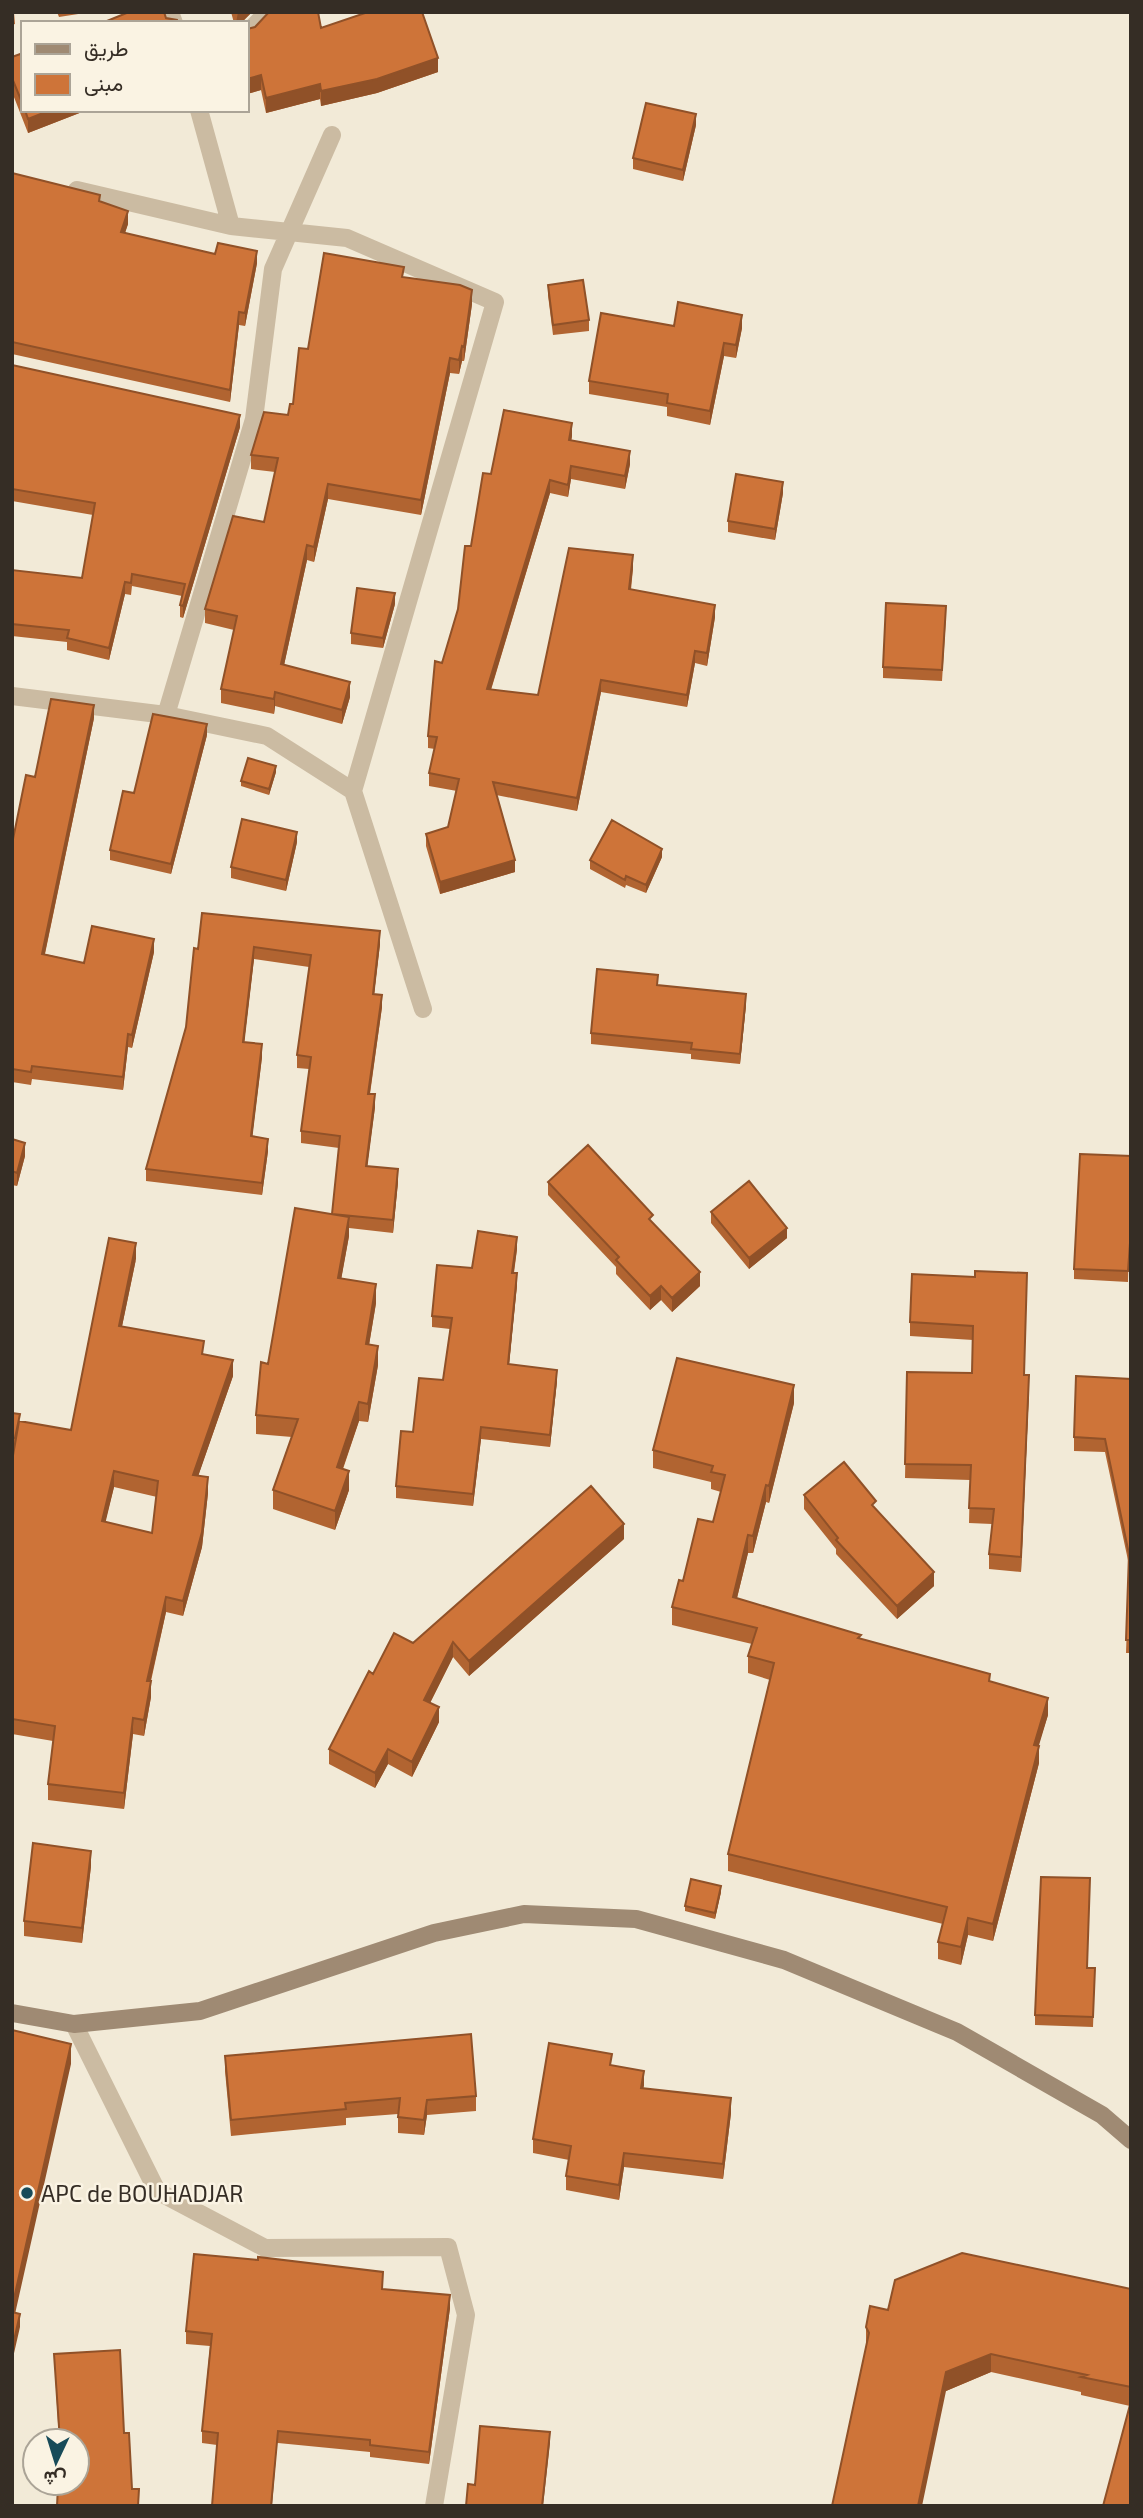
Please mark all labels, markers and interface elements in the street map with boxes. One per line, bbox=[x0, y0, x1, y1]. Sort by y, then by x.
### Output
legend bbox=[21, 21, 248, 112]
text: طريق bbox=[84, 35, 129, 62]
text: مبنى bbox=[84, 70, 123, 96]
place label: APC de BOUHADJAR bbox=[41, 2179, 244, 2207]
marker: APC de BOUHADJAR bbox=[19, 2185, 35, 2201]
north arrow bbox=[21, 2427, 91, 2497]
text: ش bbox=[42, 2466, 67, 2492]

